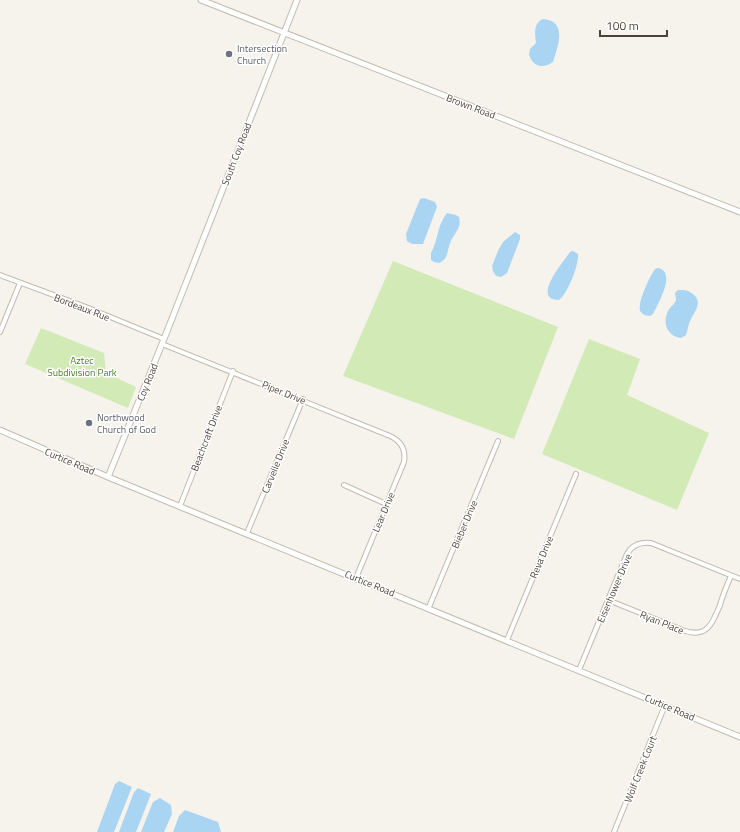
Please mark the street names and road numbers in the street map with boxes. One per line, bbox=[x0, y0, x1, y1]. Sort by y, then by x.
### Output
street label: Brown Road bbox=[444, 90, 498, 123]
street label: South Coy Road bbox=[218, 121, 255, 188]
street label: Bordeaux Rue bbox=[52, 290, 112, 325]
street label: Coy Road bbox=[133, 361, 162, 403]
street label: Piper Drive bbox=[260, 377, 308, 408]
street label: Beachcraft Drive bbox=[187, 403, 226, 473]
street label: Carvelle Drive bbox=[258, 437, 293, 496]
street label: Curtice Road bbox=[42, 444, 97, 479]
street label: Lear Drive bbox=[368, 490, 399, 535]
street label: Bieber Drive bbox=[448, 498, 481, 551]
street label: Reva Drive bbox=[526, 534, 557, 581]
street label: Eisenhower Drive bbox=[593, 551, 636, 625]
street label: Curtice Road bbox=[342, 567, 397, 600]
street label: Ryan Place bbox=[638, 607, 686, 638]
street label: Curtice Road bbox=[642, 690, 697, 725]
street label: Wolf Creek Court bbox=[620, 733, 661, 805]

